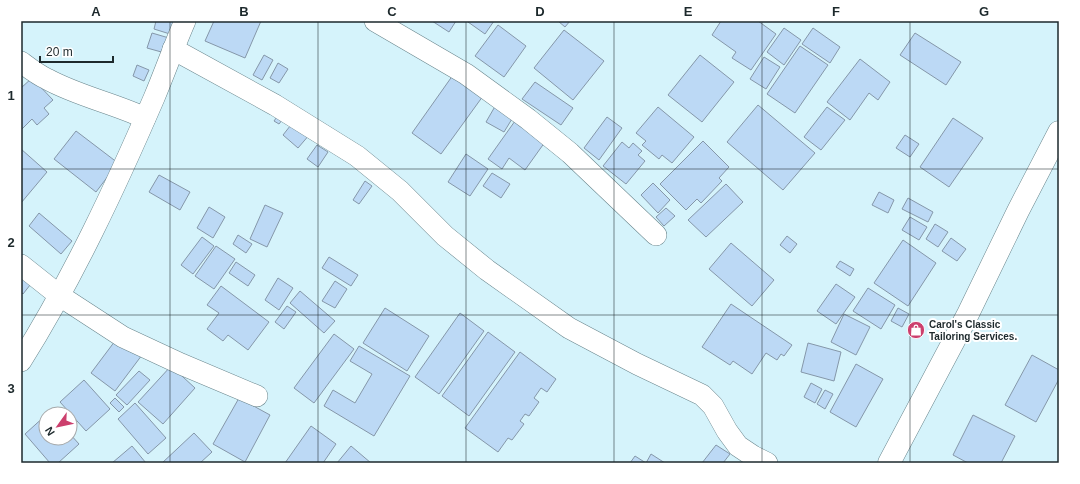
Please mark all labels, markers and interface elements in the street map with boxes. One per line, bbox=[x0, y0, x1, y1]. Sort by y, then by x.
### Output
text: A bbox=[91, 4, 101, 19]
text: B bbox=[239, 4, 249, 19]
text: C bbox=[387, 4, 397, 19]
text: D bbox=[535, 4, 545, 19]
text: E bbox=[684, 4, 693, 19]
text: F bbox=[832, 4, 840, 19]
text: G bbox=[979, 4, 989, 19]
scale bar bbox=[40, 38, 113, 64]
text: 20 m bbox=[46, 45, 73, 59]
text: 1 bbox=[7, 88, 15, 103]
text: 2 bbox=[7, 235, 15, 250]
place label: Carol's Classic Tailoring Services. bbox=[929, 319, 1017, 342]
shop icon: Carol's Classic Tailoring Services. bbox=[906, 320, 926, 340]
text: 3 bbox=[7, 381, 15, 396]
north arrow bbox=[38, 406, 78, 446]
text: N bbox=[42, 425, 57, 438]

